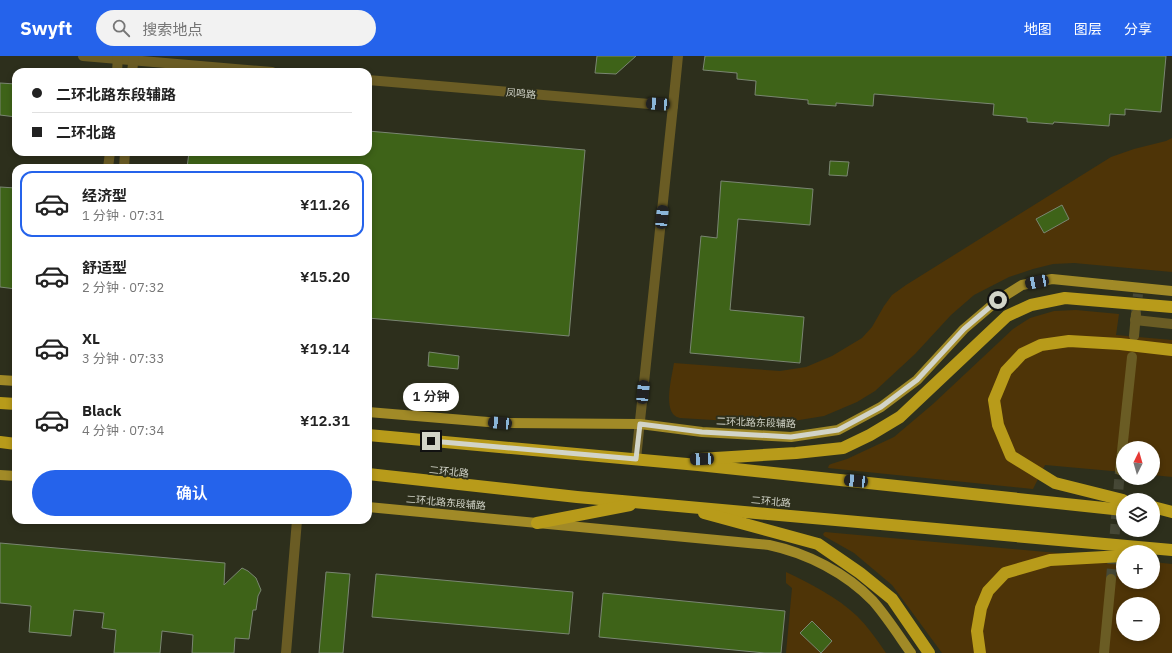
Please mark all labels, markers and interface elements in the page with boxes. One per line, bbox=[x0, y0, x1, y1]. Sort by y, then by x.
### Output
search box bbox=[96, 10, 376, 46]
text: Swyft bbox=[20, 16, 72, 40]
icon: search bbox=[110, 17, 132, 39]
text: 搜索地点 bbox=[142, 20, 202, 39]
text: 地图 bbox=[1024, 20, 1052, 38]
text: 图层 bbox=[1074, 20, 1102, 38]
text: 分享 bbox=[1124, 20, 1152, 38]
text: 二环北路东段辅路 bbox=[56, 85, 176, 104]
street label: 凤鸣路 bbox=[505, 86, 536, 101]
car bbox=[646, 97, 670, 111]
text: 二环北路 bbox=[56, 123, 116, 142]
icon: car bbox=[34, 186, 70, 222]
text: 经济型 bbox=[82, 186, 127, 205]
text: ¥11.26 bbox=[300, 195, 350, 214]
car bbox=[655, 204, 669, 230]
text: 1 分钟 · 07:31 bbox=[82, 207, 164, 224]
icon: car bbox=[34, 258, 70, 294]
text: 舒适型 bbox=[82, 258, 127, 277]
text: ¥15.20 bbox=[300, 267, 350, 286]
car bbox=[1024, 274, 1050, 290]
text: 2 分钟 · 07:32 bbox=[82, 279, 164, 296]
route start bbox=[989, 291, 1007, 309]
text: XL bbox=[82, 329, 100, 348]
icon: car bbox=[34, 330, 70, 366]
text: ¥19.14 bbox=[300, 339, 350, 358]
text: 3 分钟 · 07:33 bbox=[82, 350, 164, 367]
car bbox=[636, 379, 650, 405]
callout: 1 分钟 bbox=[403, 383, 459, 411]
text: 1 分钟 bbox=[413, 388, 449, 405]
text: Black bbox=[82, 401, 122, 420]
icon: car bbox=[34, 402, 70, 438]
text: ¥12.31 bbox=[300, 411, 350, 430]
street label: 二环北路东段辅路 bbox=[716, 415, 796, 430]
car bbox=[488, 416, 512, 430]
text: 4 分钟 · 07:34 bbox=[82, 422, 164, 439]
route end bbox=[422, 432, 440, 450]
north arrow bbox=[1116, 441, 1160, 485]
map controls bbox=[1116, 441, 1160, 641]
car bbox=[690, 452, 714, 466]
street label: 二环北路 bbox=[428, 463, 470, 480]
button: 确认 bbox=[32, 470, 352, 516]
car bbox=[843, 474, 869, 488]
street label: 二环北路东段辅路 bbox=[406, 493, 486, 512]
street label: 二环北路 bbox=[750, 493, 791, 510]
button: layers bbox=[1116, 493, 1160, 537]
button: + bbox=[1116, 545, 1160, 589]
button: − bbox=[1116, 597, 1160, 641]

